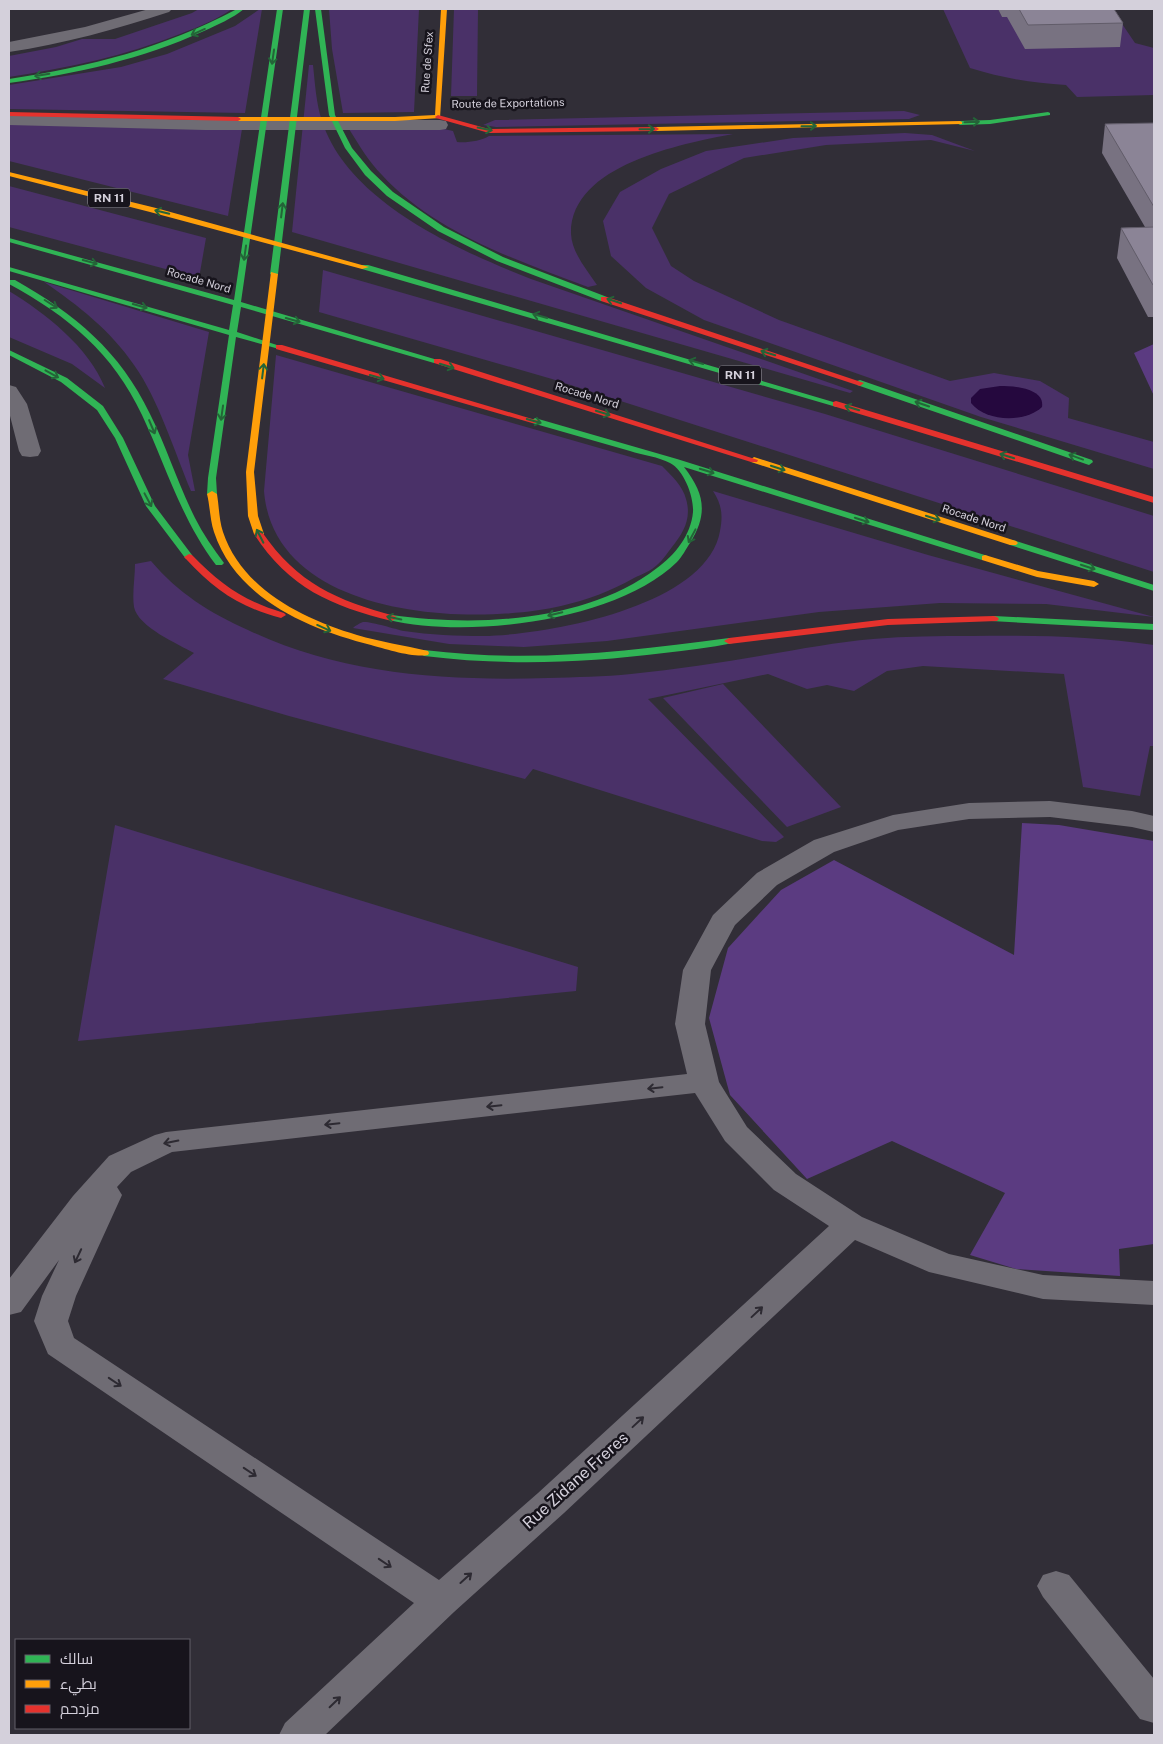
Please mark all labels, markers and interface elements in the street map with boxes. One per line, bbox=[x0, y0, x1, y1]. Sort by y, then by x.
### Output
one-way arrow bbox=[191, 27, 206, 37]
street label: Rue de Sfex bbox=[419, 31, 435, 93]
one-way arrow bbox=[267, 49, 277, 65]
one-way arrow bbox=[34, 71, 50, 81]
street label: Route de Exportations bbox=[451, 96, 565, 110]
one-way arrow bbox=[964, 118, 980, 127]
one-way arrow bbox=[801, 121, 817, 131]
one-way arrow bbox=[476, 125, 492, 135]
one-way arrow bbox=[639, 125, 655, 134]
road number: RN 11 bbox=[88, 188, 130, 208]
one-way arrow bbox=[277, 202, 287, 218]
one-way arrow bbox=[154, 207, 170, 216]
one-way arrow bbox=[239, 244, 249, 260]
one-way arrow bbox=[81, 258, 97, 268]
street label: Rocade Nord bbox=[166, 265, 232, 295]
one-way arrow bbox=[606, 296, 622, 306]
one-way arrow bbox=[44, 299, 58, 309]
one-way arrow bbox=[132, 302, 148, 312]
one-way arrow bbox=[532, 311, 548, 321]
one-way arrow bbox=[285, 315, 301, 325]
one-way arrow bbox=[760, 348, 776, 357]
one-way arrow bbox=[688, 356, 704, 366]
one-way arrow bbox=[439, 362, 455, 372]
one-way arrow bbox=[258, 363, 268, 379]
road number: RN 11 bbox=[719, 366, 761, 384]
one-way arrow bbox=[45, 370, 59, 380]
one-way arrow bbox=[369, 372, 385, 382]
street label: Rocade Nord bbox=[554, 380, 620, 410]
one-way arrow bbox=[915, 399, 930, 408]
one-way arrow bbox=[844, 402, 860, 412]
one-way arrow bbox=[216, 405, 226, 421]
one-way arrow bbox=[595, 409, 611, 419]
one-way arrow bbox=[525, 417, 541, 427]
one-way arrow bbox=[148, 419, 157, 434]
one-way arrow bbox=[999, 450, 1015, 460]
one-way arrow bbox=[1068, 452, 1084, 461]
one-way arrow bbox=[770, 464, 786, 474]
one-way arrow bbox=[698, 467, 714, 477]
one-way arrow bbox=[143, 492, 153, 507]
street label: Rocade Nord bbox=[941, 502, 1007, 534]
one-way arrow bbox=[925, 513, 941, 523]
one-way arrow bbox=[853, 516, 869, 526]
one-way arrow bbox=[687, 528, 697, 543]
one-way arrow bbox=[255, 529, 265, 544]
one-way arrow bbox=[1080, 563, 1096, 573]
one-way arrow bbox=[548, 610, 564, 619]
one-way arrow bbox=[386, 613, 402, 622]
one-way arrow bbox=[316, 623, 331, 633]
one-way arrow bbox=[648, 1083, 664, 1093]
one-way arrow bbox=[486, 1101, 502, 1111]
one-way arrow bbox=[325, 1119, 341, 1129]
one-way arrow bbox=[164, 1138, 180, 1148]
one-way arrow bbox=[72, 1248, 82, 1263]
one-way arrow bbox=[751, 1306, 764, 1318]
one-way arrow bbox=[108, 1376, 122, 1387]
one-way arrow bbox=[632, 1416, 644, 1428]
street label: Rue Zidane Freres bbox=[519, 1428, 632, 1533]
one-way arrow bbox=[243, 1467, 257, 1477]
one-way arrow bbox=[378, 1558, 392, 1568]
one-way arrow bbox=[459, 1573, 472, 1584]
legend bbox=[15, 1639, 190, 1729]
text: سالك bbox=[60, 1650, 93, 1667]
text: بطيء bbox=[60, 1675, 97, 1696]
one-way arrow bbox=[329, 1696, 341, 1708]
text: مزدحم bbox=[60, 1700, 100, 1719]

